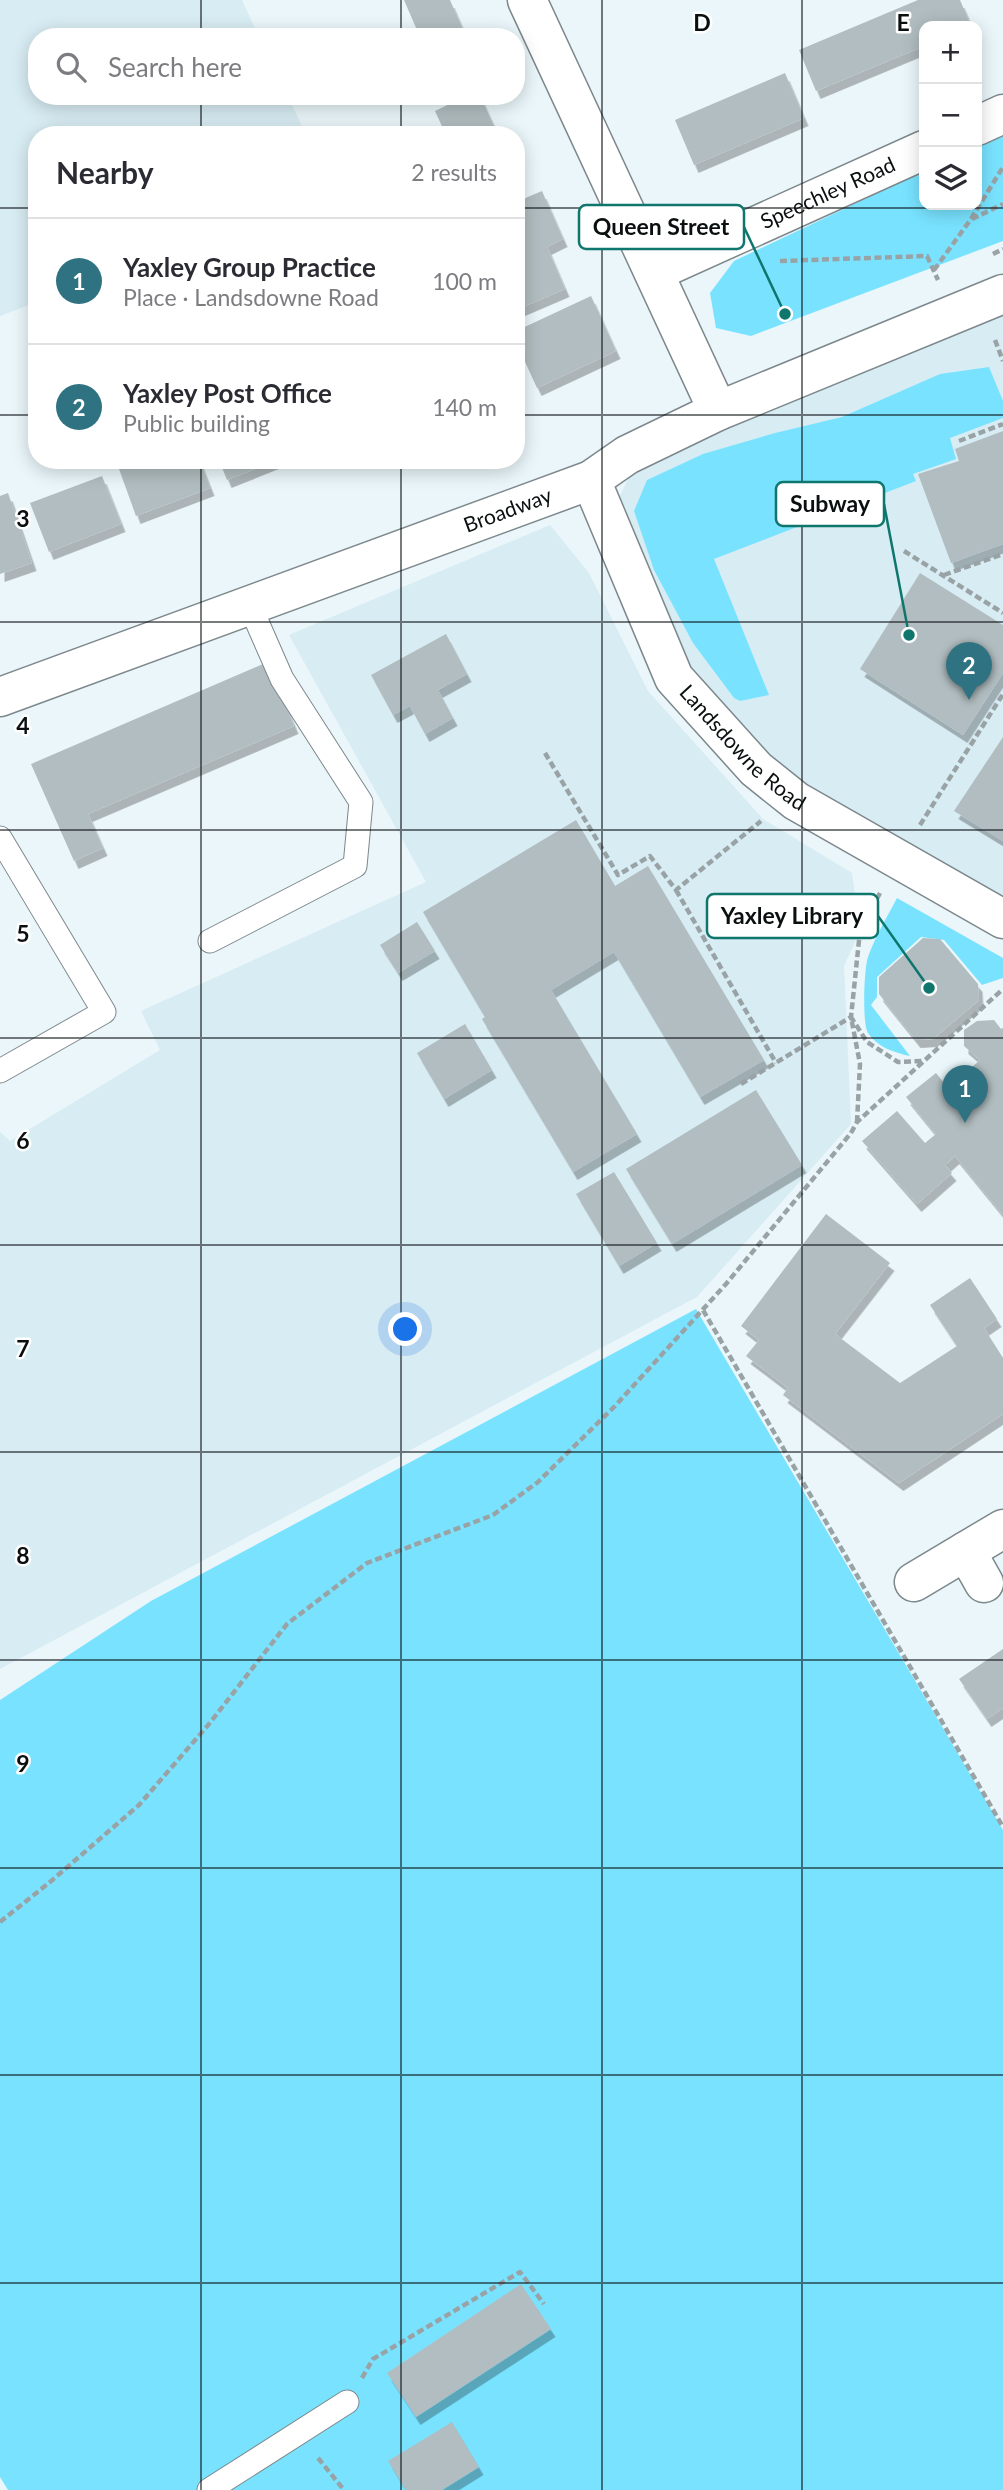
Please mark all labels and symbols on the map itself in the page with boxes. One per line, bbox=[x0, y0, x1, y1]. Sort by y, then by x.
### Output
text: D bbox=[693, 8, 711, 36]
text: E bbox=[896, 8, 910, 36]
street label: Speechley Road bbox=[756, 151, 899, 233]
callout: Queen Street bbox=[579, 205, 744, 249]
text: Queen Street bbox=[593, 212, 730, 240]
street label: Broadway bbox=[460, 481, 555, 537]
callout: Subway bbox=[776, 482, 884, 526]
text: Subway bbox=[790, 489, 871, 517]
text: 3 bbox=[16, 504, 30, 532]
pin: 2 bbox=[946, 642, 992, 700]
street label: Landsdowne Road bbox=[675, 679, 811, 815]
text: 4 bbox=[16, 711, 30, 739]
callout: Yaxley Library bbox=[707, 894, 878, 938]
text: Yaxley Library bbox=[720, 901, 864, 929]
text: 5 bbox=[16, 919, 30, 947]
pin: 1 bbox=[942, 1065, 988, 1123]
text: 6 bbox=[16, 1126, 30, 1154]
your location bbox=[388, 1312, 422, 1346]
text: 7 bbox=[16, 1334, 30, 1362]
text: 8 bbox=[16, 1541, 30, 1569]
text: 9 bbox=[16, 1749, 30, 1777]

